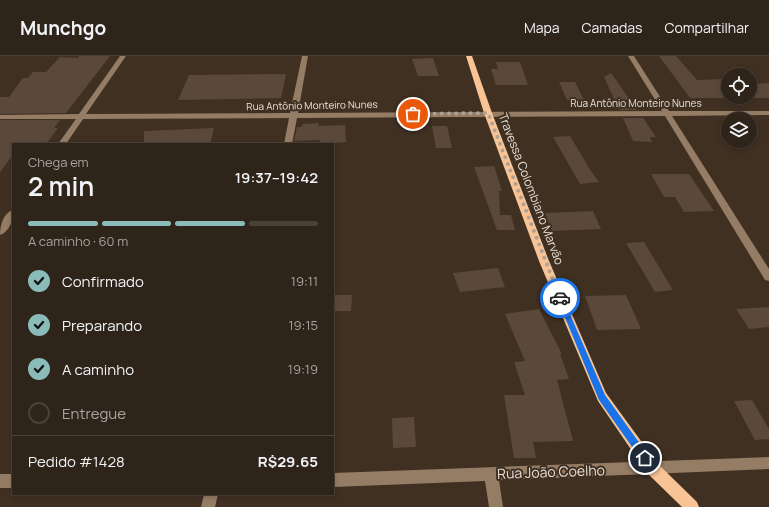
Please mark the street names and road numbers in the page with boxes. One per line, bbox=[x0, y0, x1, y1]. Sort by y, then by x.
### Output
street label: Rua Antônio Monteiro Nunes bbox=[570, 96, 702, 110]
street label: Rua Antônio Monteiro Nunes bbox=[246, 97, 378, 113]
street label: Travessa Colombiano Marvão bbox=[495, 111, 568, 267]
street label: Rua João Coelho bbox=[497, 460, 605, 483]

